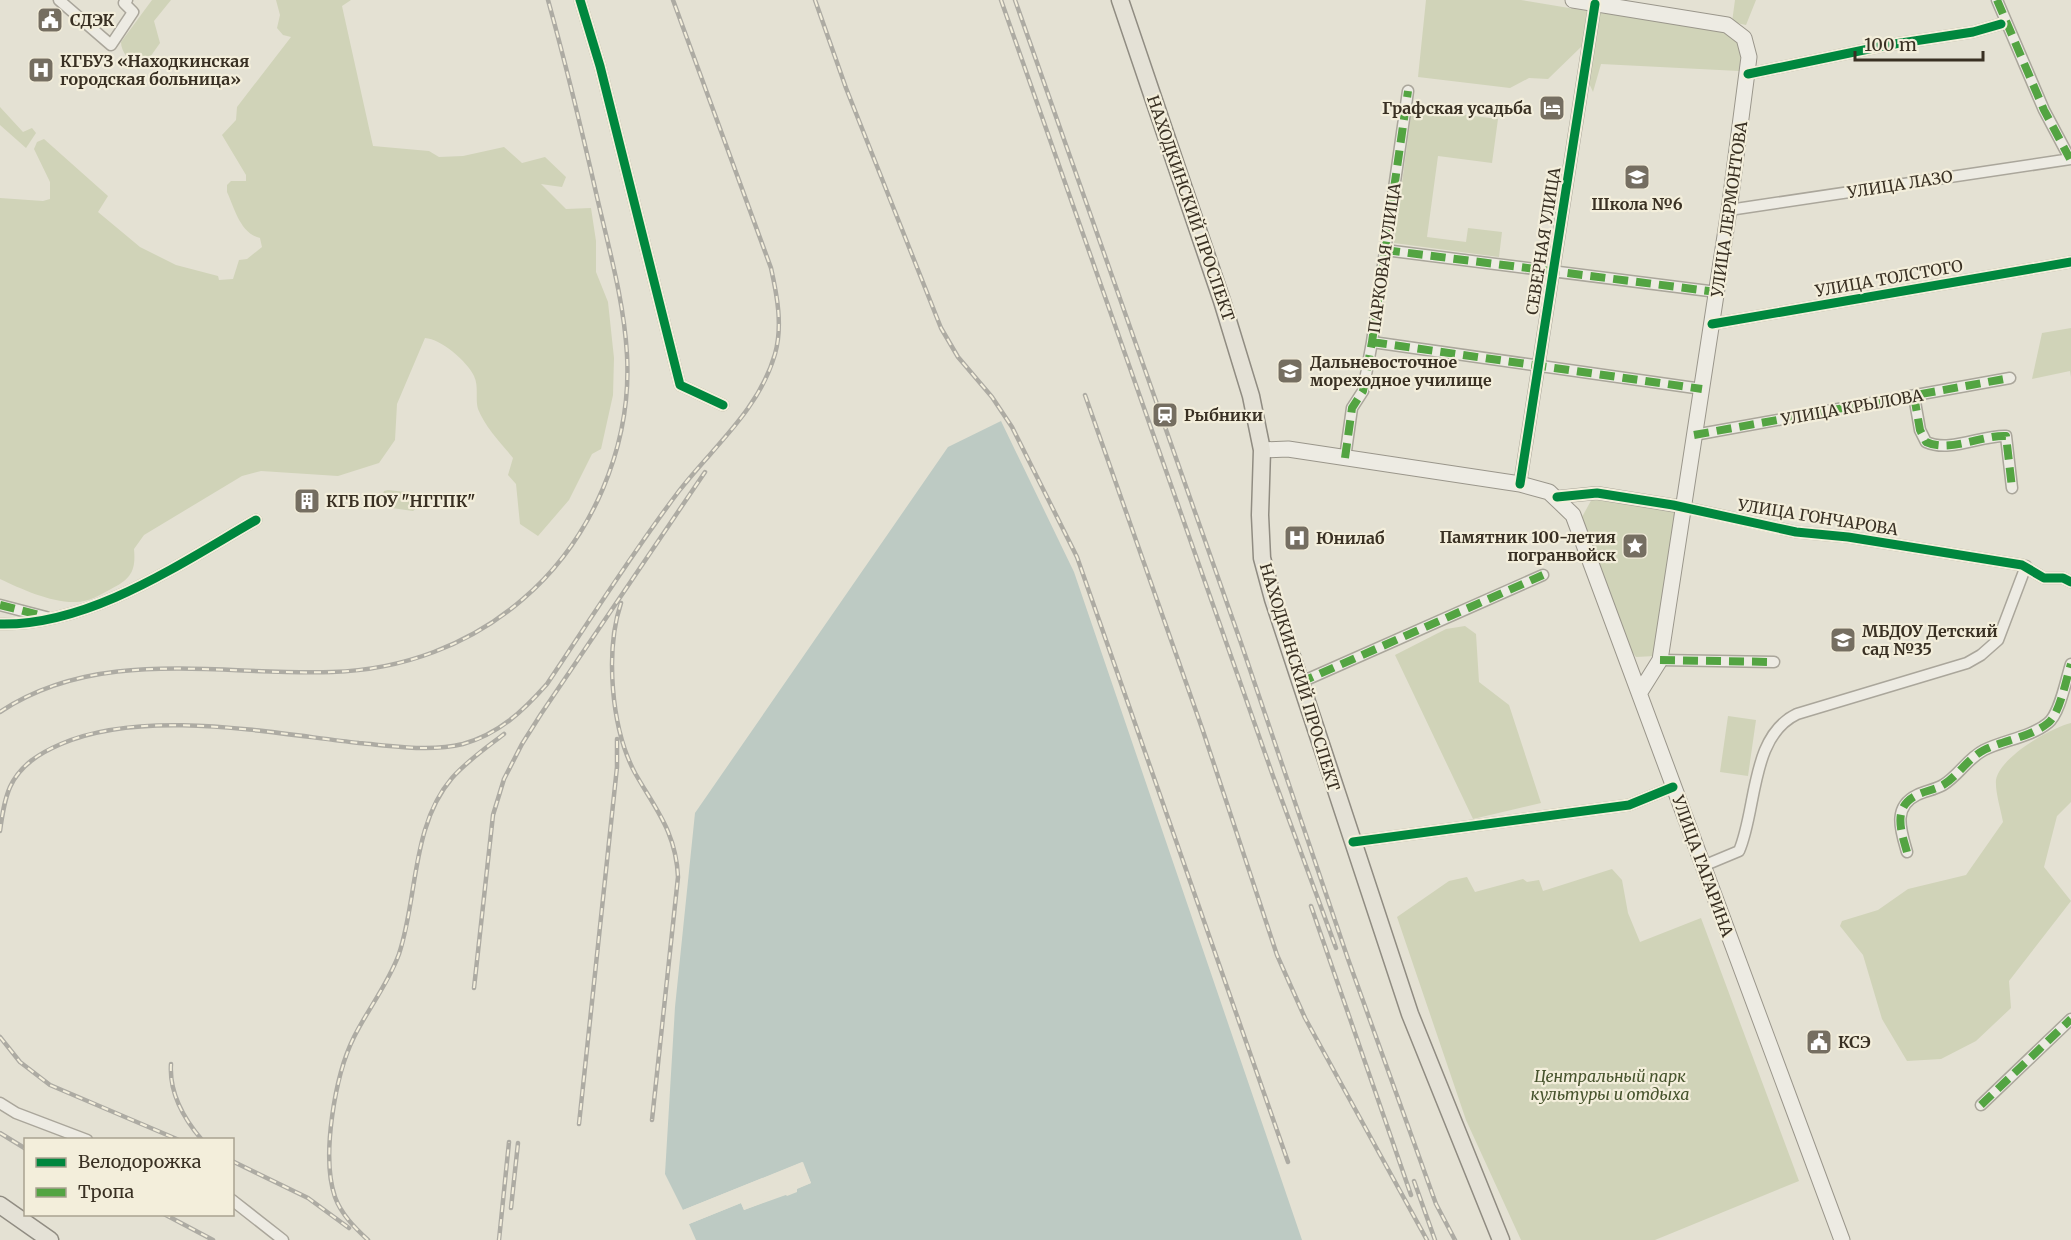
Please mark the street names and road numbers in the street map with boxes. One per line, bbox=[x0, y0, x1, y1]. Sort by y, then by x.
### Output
street label: НАХОДКИНСКИЙ ПРОСПЕКТ bbox=[1143, 93, 1239, 323]
street label: УЛИЦА ЛЕРМОНТОВА bbox=[1707, 119, 1751, 299]
street label: СЕВЕРНАЯ УЛИЦА bbox=[1521, 165, 1565, 316]
street label: УЛИЦА ЛАЗО bbox=[1845, 166, 1954, 202]
street label: ПАРКОВАЯ УЛИЦА bbox=[1364, 181, 1405, 335]
street label: УЛИЦА ТОЛСТОГО bbox=[1813, 255, 1965, 301]
street label: УЛИЦА КРЫЛОВА bbox=[1778, 385, 1925, 430]
street label: УЛИЦА ГОНЧАРОВА bbox=[1735, 494, 1900, 540]
street label: НАХОДКИНСКИЙ ПРОСПЕКТ bbox=[1256, 561, 1344, 793]
street label: УЛИЦА ГАГАРИНА bbox=[1668, 792, 1738, 940]

